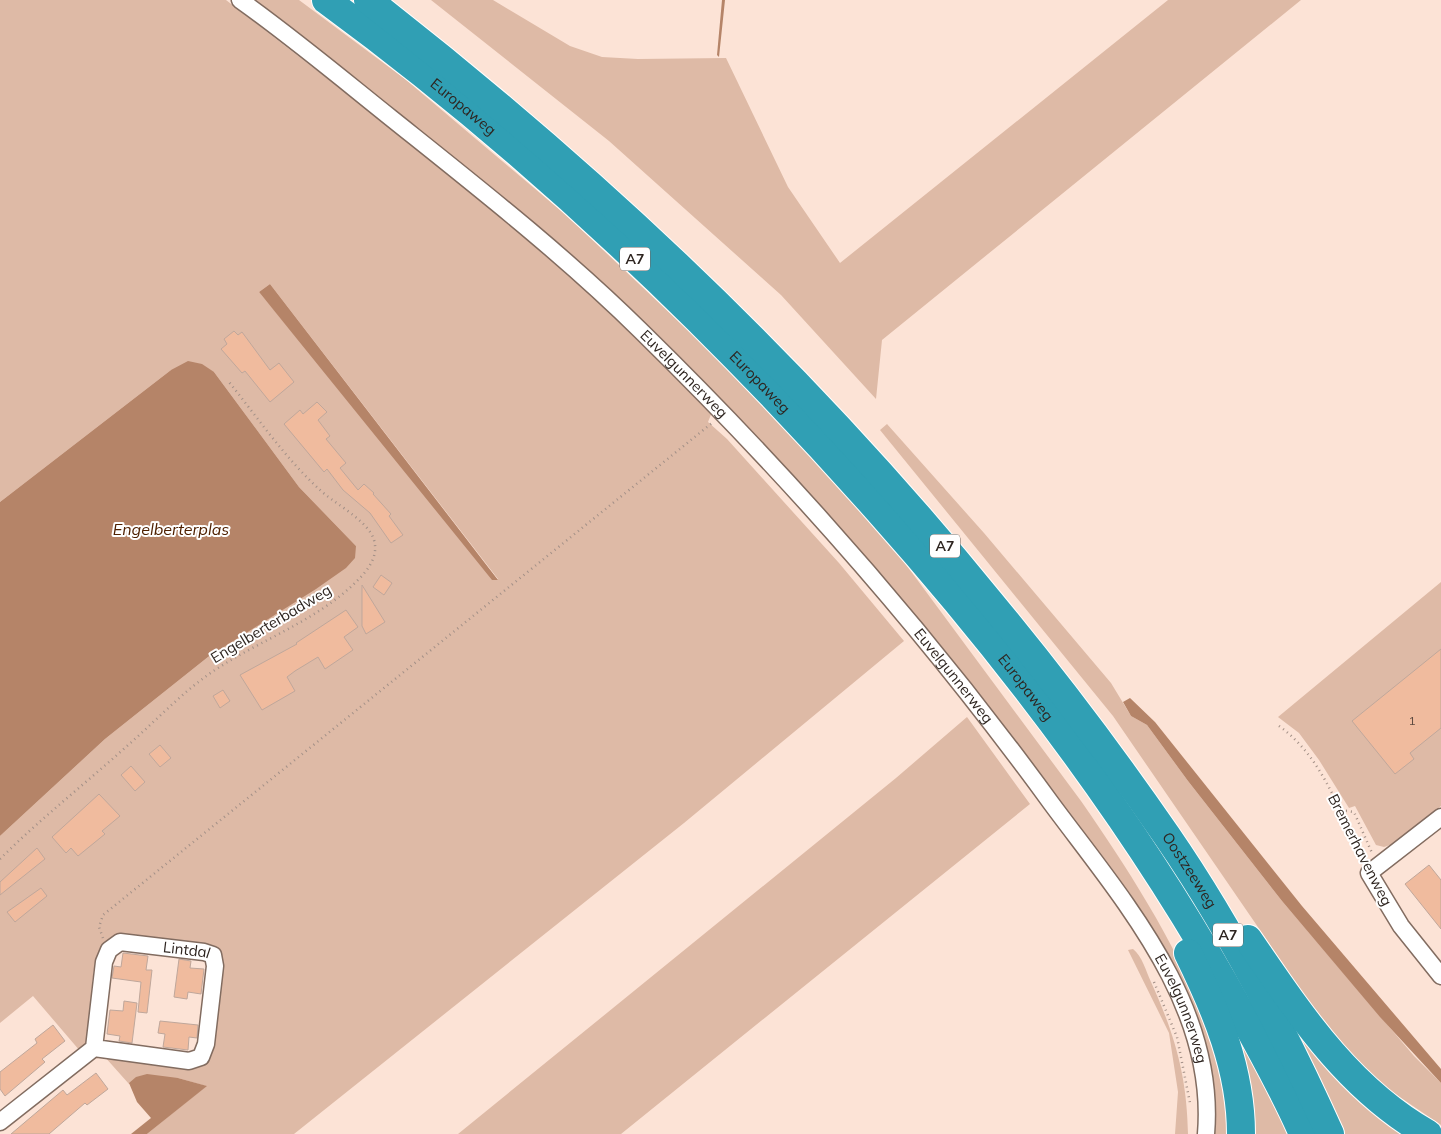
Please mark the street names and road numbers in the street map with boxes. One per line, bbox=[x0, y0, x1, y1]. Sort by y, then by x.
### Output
street label: Europaweg bbox=[427, 74, 500, 139]
road number: A7 bbox=[620, 248, 650, 270]
street label: Euvelgunnerweg bbox=[636, 326, 732, 422]
street label: Europaweg bbox=[726, 347, 795, 417]
road number: A7 bbox=[930, 534, 960, 558]
street label: Engelberterbadweg bbox=[207, 580, 334, 667]
street label: Euvelgunnerweg bbox=[910, 624, 998, 727]
street label: Europaweg bbox=[994, 650, 1058, 725]
street label: Bremerhavenweg bbox=[1324, 791, 1397, 909]
street label: Oostzeeweg bbox=[1158, 828, 1221, 912]
road number: A7 bbox=[1213, 924, 1243, 946]
street label: Lintdal bbox=[162, 937, 213, 963]
street label: Euvelgunnerweg bbox=[1151, 950, 1212, 1065]

